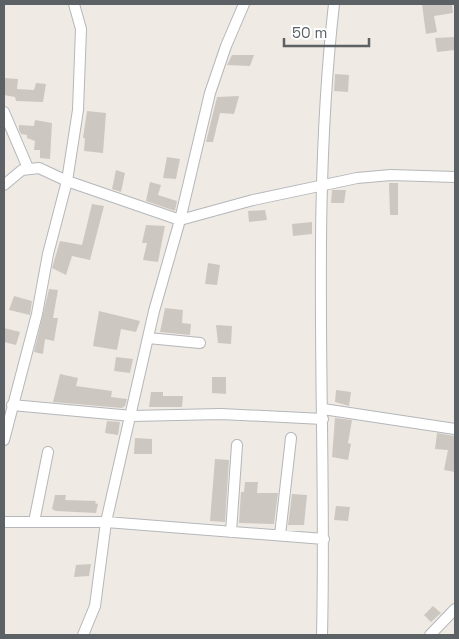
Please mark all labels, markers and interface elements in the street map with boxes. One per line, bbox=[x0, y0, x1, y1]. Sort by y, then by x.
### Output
scale bar bbox=[284, 15, 369, 47]
text: 50 m bbox=[292, 23, 327, 42]

